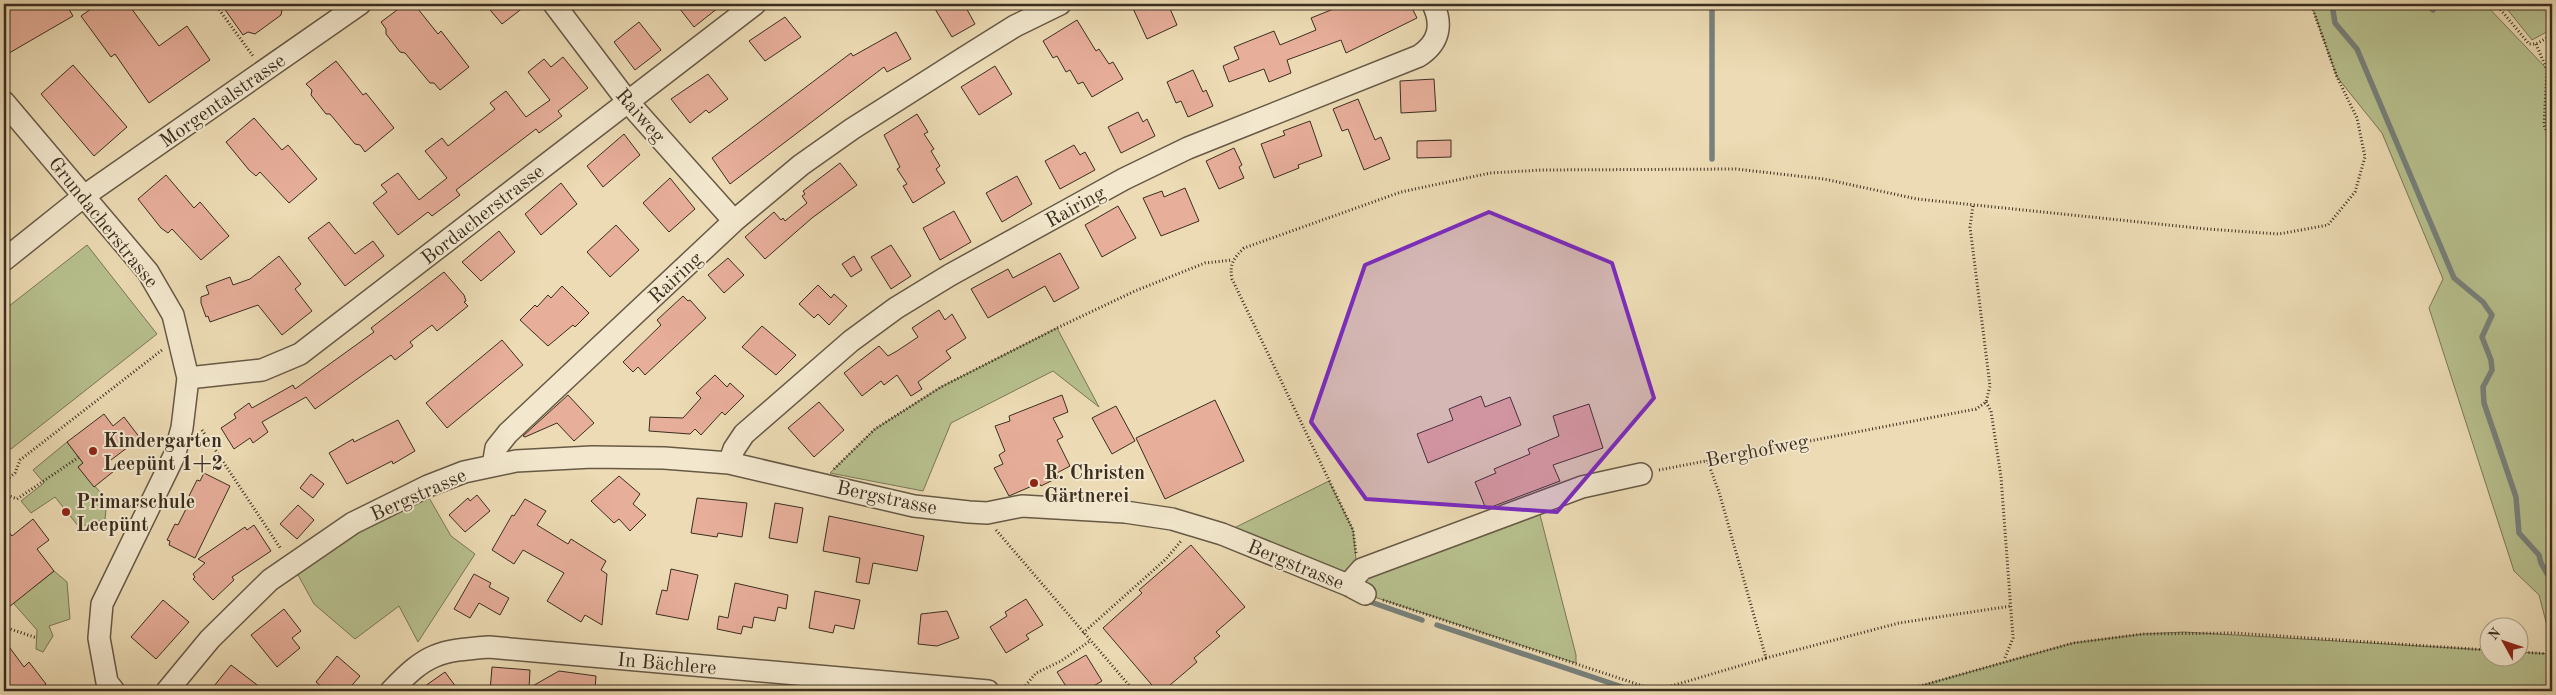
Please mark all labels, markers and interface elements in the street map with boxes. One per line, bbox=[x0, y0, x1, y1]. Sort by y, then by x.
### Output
street label: Morgentalstrasse bbox=[157, 51, 290, 152]
street label: Raiweg bbox=[611, 86, 668, 147]
street label: Grundacherstrasse bbox=[44, 154, 161, 292]
street label: Bordacherstrasse bbox=[418, 162, 548, 269]
street label: Rairing bbox=[1043, 183, 1109, 232]
street label: Rairing bbox=[646, 249, 707, 308]
place label: Kindergarten Leepünt 1+2 bbox=[103, 432, 223, 475]
street label: Berghofweg bbox=[1704, 432, 1811, 472]
marker: Kindergarten Leepünt 1+2 bbox=[87, 445, 99, 457]
place label: R. Christen Gärtnerei bbox=[1044, 464, 1145, 507]
street label: Bergstrasse bbox=[368, 466, 470, 526]
marker: R. Christen Gärtnerei bbox=[1028, 477, 1040, 489]
street label: Bergstrasse bbox=[834, 479, 939, 519]
place label: Primarschule Leepünt bbox=[76, 493, 195, 536]
marker: Primarschule Leepünt bbox=[60, 506, 72, 518]
street label: Bergstrasse bbox=[1244, 537, 1346, 594]
north arrow bbox=[2478, 618, 2528, 668]
text: N bbox=[2486, 625, 2504, 643]
street label: In Bächlere bbox=[616, 651, 717, 679]

